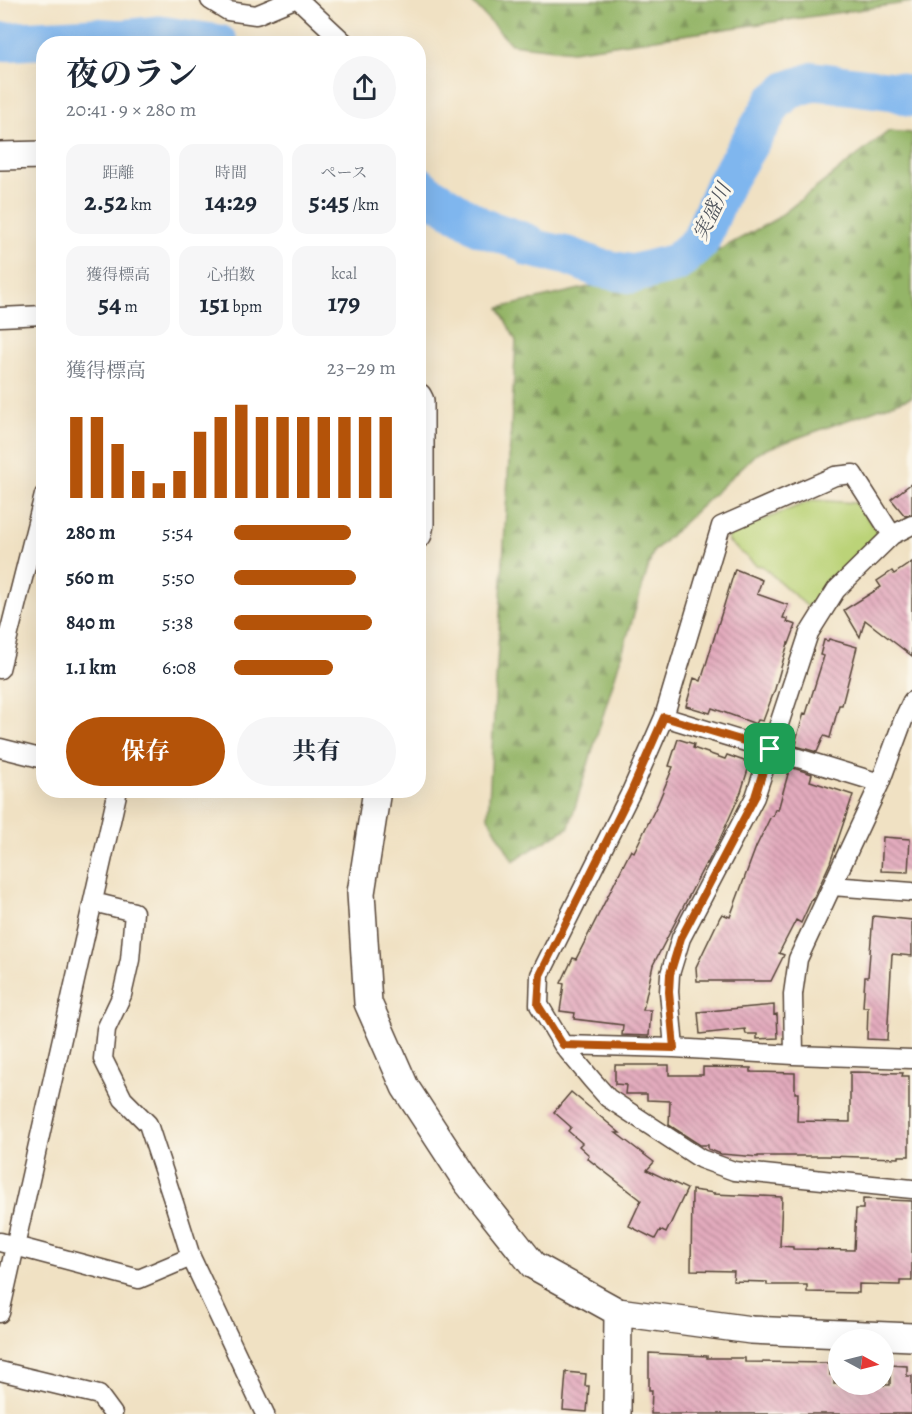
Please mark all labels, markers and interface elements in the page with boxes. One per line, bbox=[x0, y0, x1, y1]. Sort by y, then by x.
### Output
text: 夜のラン bbox=[66, 51, 198, 96]
button: share bbox=[333, 56, 396, 119]
text: 20:41 · 9 × 280 m bbox=[66, 96, 196, 123]
text: 距離 bbox=[102, 162, 134, 184]
text: 時間 bbox=[215, 162, 247, 184]
text: ペース bbox=[320, 162, 368, 184]
water label: 実盛川 bbox=[687, 177, 738, 245]
text: 2.52 bbox=[84, 184, 127, 219]
text: 14:29 bbox=[205, 184, 257, 219]
text: 5:45 bbox=[309, 184, 349, 219]
text: km bbox=[127, 194, 152, 216]
text: /km bbox=[349, 194, 379, 216]
text: kcal bbox=[331, 263, 357, 285]
text: 獲得標高 bbox=[86, 264, 150, 286]
text: 心拍数 bbox=[207, 264, 255, 286]
text: 179 bbox=[328, 285, 360, 320]
text: 54 bbox=[98, 286, 121, 321]
text: 151 bbox=[200, 286, 229, 321]
text: m bbox=[121, 296, 138, 318]
text: bpm bbox=[229, 296, 262, 318]
text: 23–29 m bbox=[327, 354, 396, 381]
text: 獲得標高 bbox=[66, 357, 146, 384]
text: 280 m bbox=[66, 519, 116, 546]
text: 5:54 bbox=[162, 519, 193, 546]
text: 560 m bbox=[66, 564, 114, 591]
text: 5:50 bbox=[162, 564, 195, 591]
text: 840 m bbox=[66, 609, 115, 636]
text: 5:38 bbox=[162, 609, 193, 636]
text: 1.1 km bbox=[66, 654, 116, 681]
text: 6:08 bbox=[162, 654, 196, 681]
button: 保存 bbox=[66, 717, 225, 786]
button: 共有 bbox=[237, 717, 396, 786]
pin bbox=[744, 723, 795, 774]
icon: arrive bbox=[753, 732, 786, 765]
north arrow bbox=[828, 1329, 894, 1395]
map controls bbox=[828, 1329, 894, 1395]

